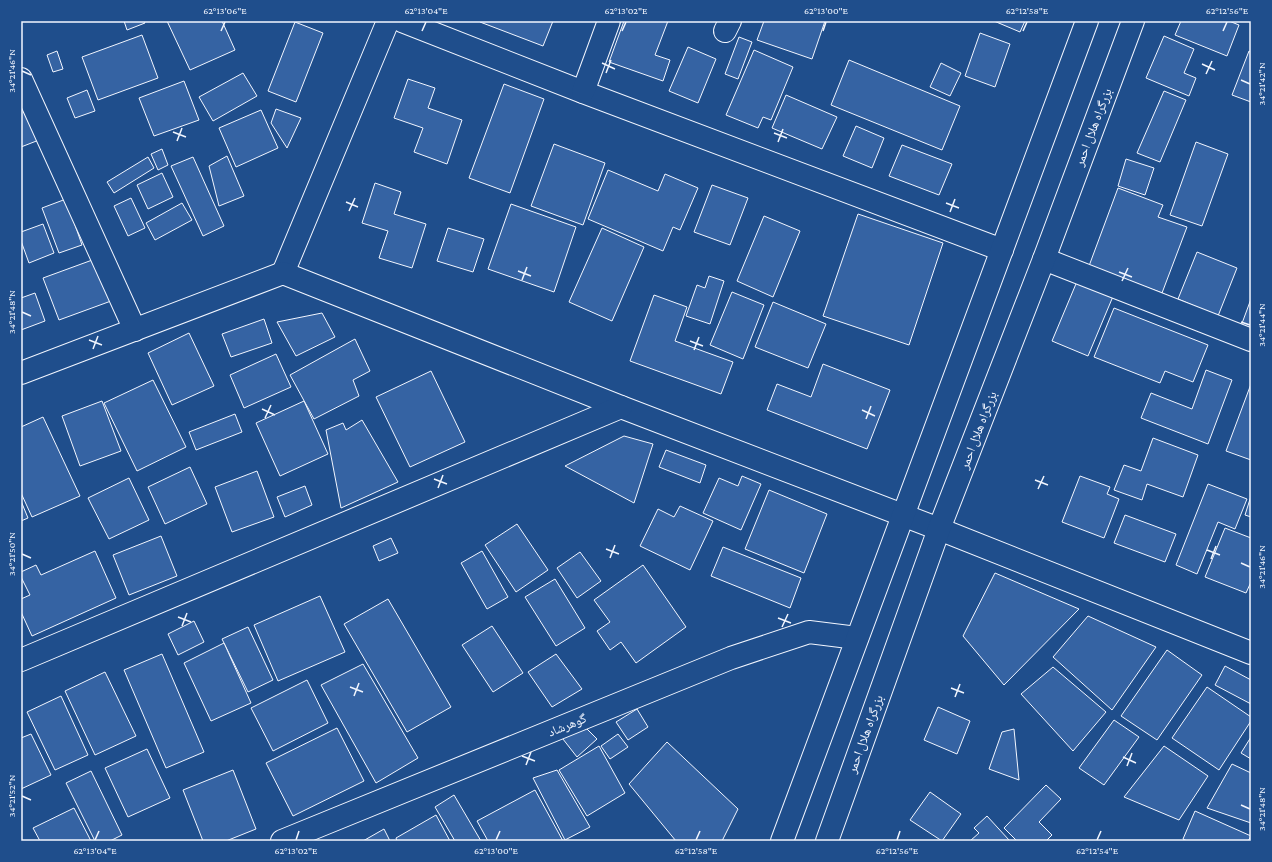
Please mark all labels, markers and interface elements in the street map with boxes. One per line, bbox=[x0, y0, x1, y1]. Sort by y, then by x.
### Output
text: 62°13'06"E bbox=[203, 5, 247, 16]
text: 62°13'04"E bbox=[404, 5, 448, 16]
text: 62°13'02"E bbox=[605, 5, 648, 16]
text: 62°13'00"E bbox=[804, 5, 848, 16]
text: 62°12'58"E bbox=[1006, 5, 1049, 16]
text: 62°12'56"E bbox=[1206, 5, 1249, 16]
text: 34°21'46"N bbox=[6, 49, 17, 93]
text: 34°21'42"N bbox=[1256, 62, 1267, 106]
street label: بزرگراه هلال احمر bbox=[1071, 86, 1116, 169]
text: 34°21'48"N bbox=[6, 290, 17, 334]
text: 34°21'44"N bbox=[1256, 303, 1267, 347]
street label: بزرگراه هلال احمر bbox=[956, 389, 1001, 472]
text: 34°21'50"N bbox=[6, 532, 17, 576]
text: 34°21'46"N bbox=[1256, 545, 1267, 589]
street label: بزرگراه هلال احمر bbox=[844, 693, 887, 776]
street label: گوهرشاد bbox=[545, 710, 590, 740]
text: 34°21'52"N bbox=[6, 774, 17, 817]
text: 34°21'48"N bbox=[1256, 787, 1267, 831]
text: 62°13'04"E bbox=[73, 845, 117, 856]
text: 62°13'02"E bbox=[275, 845, 318, 856]
text: 62°13'00"E bbox=[474, 845, 518, 856]
text: 62°12'58"E bbox=[675, 845, 718, 856]
text: 62°12'56"E bbox=[876, 845, 919, 856]
text: 62°12'54"E bbox=[1076, 845, 1119, 856]

